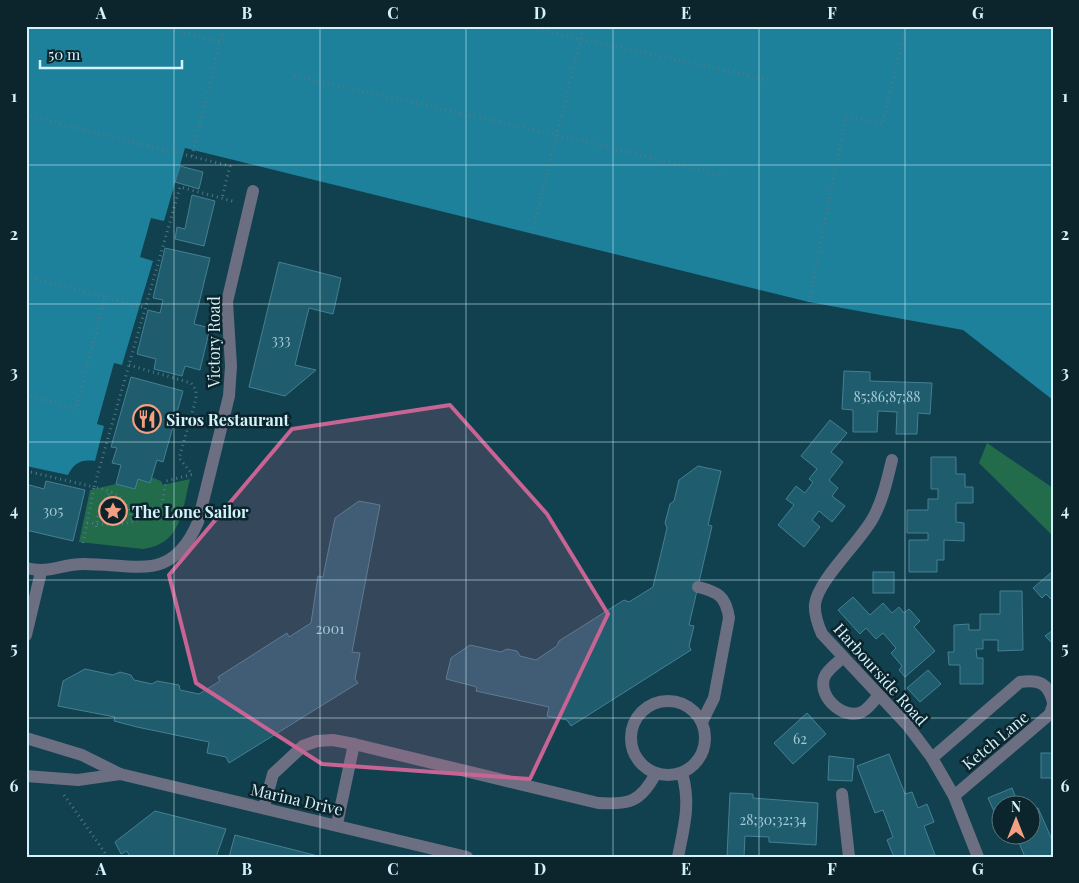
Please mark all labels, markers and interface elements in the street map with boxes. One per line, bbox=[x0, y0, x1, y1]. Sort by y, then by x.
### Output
text: A bbox=[95, 2, 107, 23]
text: B bbox=[242, 2, 253, 23]
text: C bbox=[387, 2, 399, 23]
text: D bbox=[534, 2, 546, 23]
text: E bbox=[681, 2, 691, 23]
text: F bbox=[827, 2, 837, 23]
text: G bbox=[972, 2, 984, 23]
scale bar bbox=[40, 38, 182, 70]
text: 50 m bbox=[48, 44, 81, 64]
text: 1 bbox=[11, 85, 17, 106]
text: 1 bbox=[1062, 85, 1068, 106]
text: 2 bbox=[10, 223, 18, 244]
text: 2 bbox=[1061, 223, 1069, 244]
street label: Victory Road bbox=[203, 296, 224, 389]
house number: 333 bbox=[272, 330, 290, 349]
text: 3 bbox=[10, 361, 18, 382]
text: 3 bbox=[1061, 361, 1069, 382]
house number: 85;86;87;88 bbox=[853, 387, 921, 406]
restaurant icon: Siros Restaurant bbox=[132, 404, 162, 434]
place label: Siros Restaurant bbox=[166, 409, 290, 430]
place icon: The Lone Sailor bbox=[98, 496, 128, 526]
text: 4 bbox=[10, 499, 18, 520]
text: 4 bbox=[1061, 499, 1069, 520]
house number: 305 bbox=[43, 501, 63, 520]
place label: The Lone Sailor bbox=[132, 501, 249, 522]
street label: Harbourside Road bbox=[829, 618, 933, 730]
house number: 2001 bbox=[316, 619, 344, 638]
text: 5 bbox=[10, 637, 18, 658]
text: 5 bbox=[1061, 637, 1069, 658]
street label: Ketch Lane bbox=[957, 706, 1033, 774]
house number: 62 bbox=[793, 729, 807, 748]
text: 6 bbox=[10, 775, 19, 796]
text: 6 bbox=[1061, 775, 1070, 796]
street label: Marina Drive bbox=[249, 778, 345, 820]
north arrow bbox=[992, 796, 1042, 846]
text: N bbox=[1011, 797, 1021, 816]
house number: 28;30;32;34 bbox=[740, 810, 807, 829]
text: A bbox=[95, 858, 107, 879]
text: B bbox=[242, 858, 253, 879]
text: C bbox=[387, 858, 399, 879]
text: D bbox=[534, 858, 546, 879]
text: E bbox=[681, 858, 691, 879]
text: F bbox=[827, 858, 837, 879]
text: G bbox=[972, 858, 984, 879]

